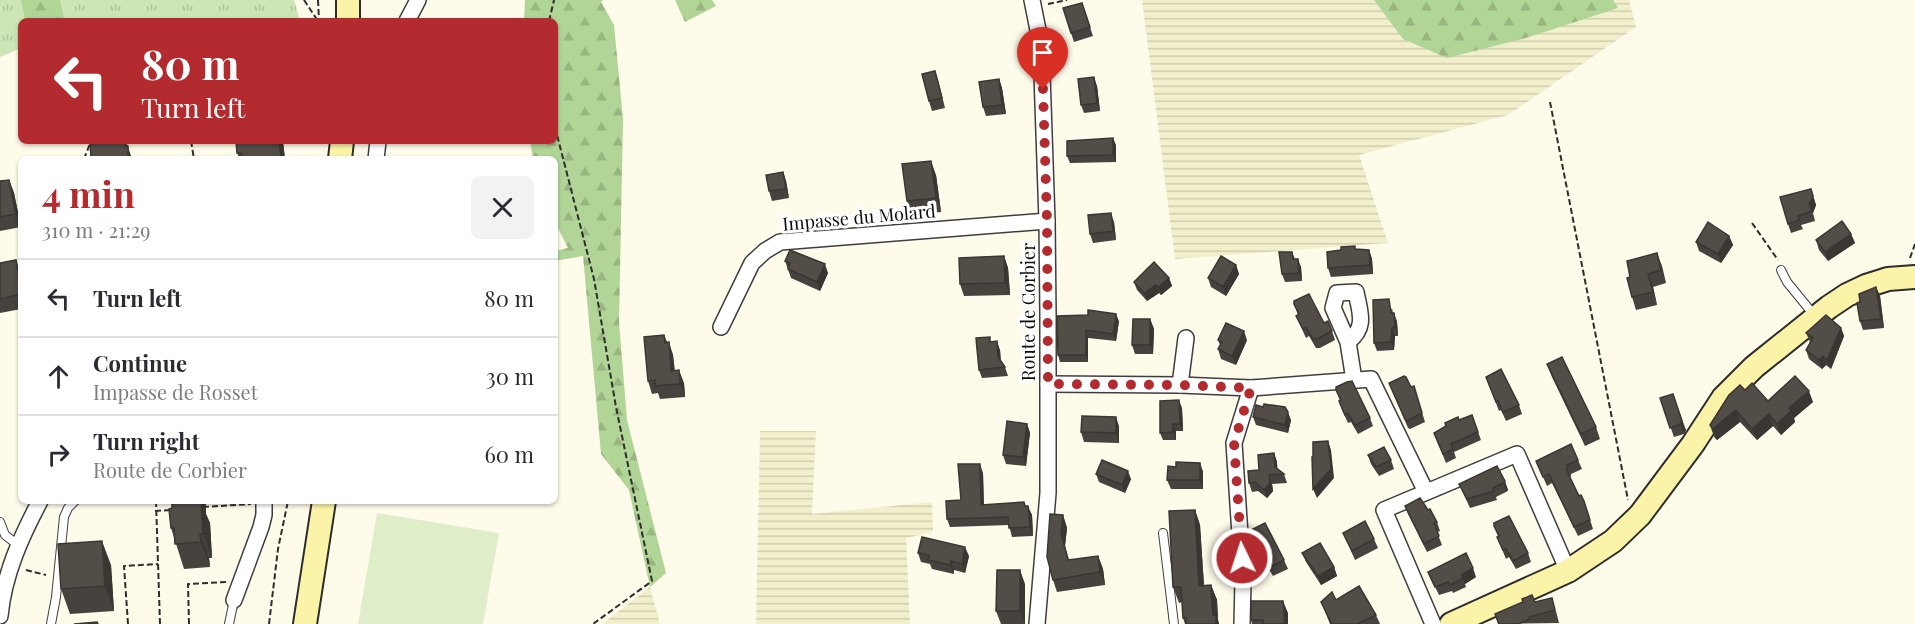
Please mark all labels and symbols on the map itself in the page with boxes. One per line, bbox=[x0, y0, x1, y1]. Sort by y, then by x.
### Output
pin bbox=[1017, 27, 1068, 89]
street label: Impasse du Molard bbox=[781, 198, 937, 236]
street label: Route de Corbier bbox=[1016, 243, 1040, 381]
position arrow bbox=[1210, 526, 1274, 590]

